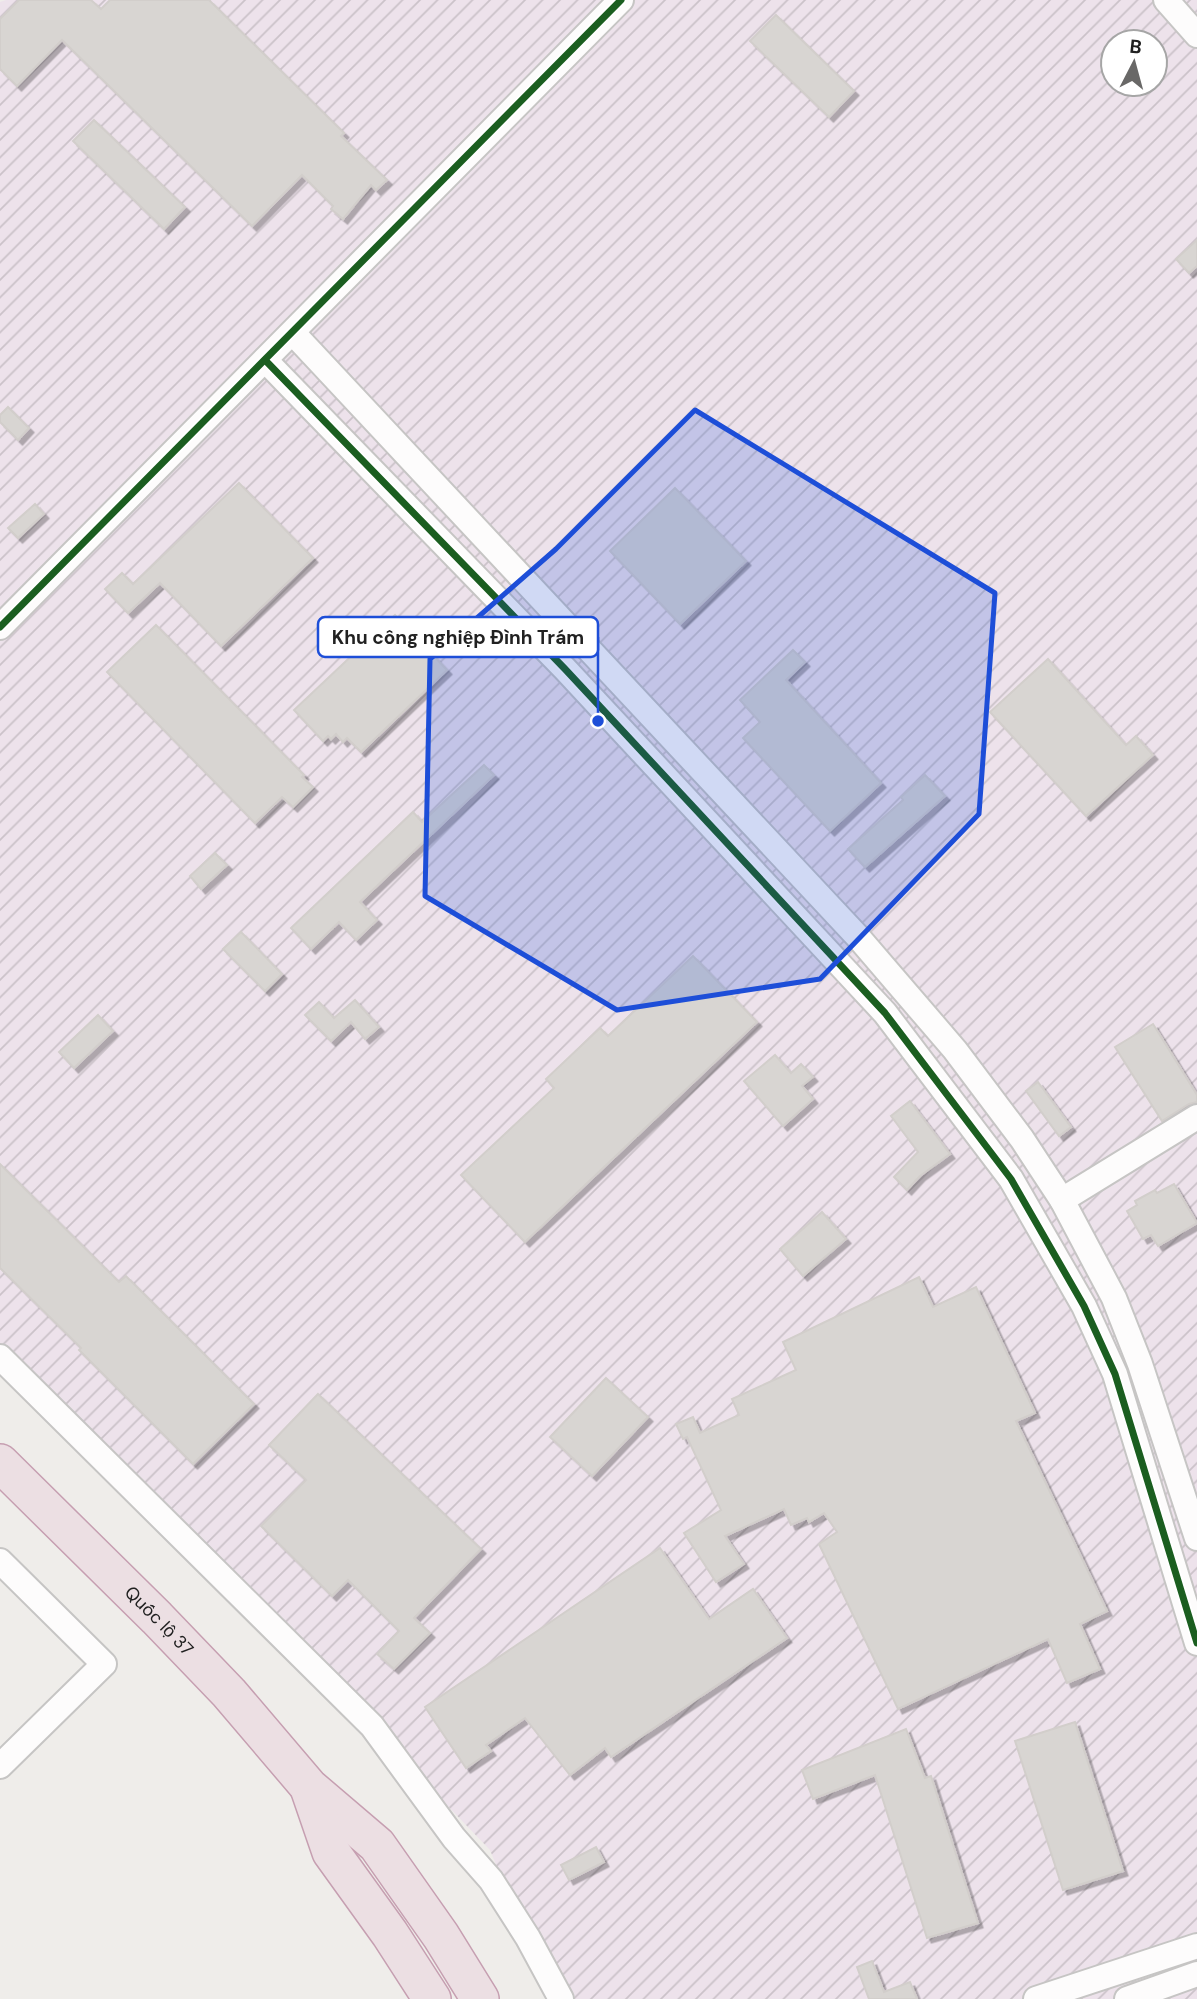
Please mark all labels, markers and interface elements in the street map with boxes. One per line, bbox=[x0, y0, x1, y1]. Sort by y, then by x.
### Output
north arrow bbox=[1099, 28, 1169, 98]
text: B bbox=[1128, 34, 1143, 60]
callout: Khu công nghiệp Đình Trám bbox=[318, 617, 598, 657]
text: Khu công nghiệp Đình Trám bbox=[332, 625, 584, 650]
street label: Quốc lộ 37 bbox=[119, 1581, 199, 1661]

